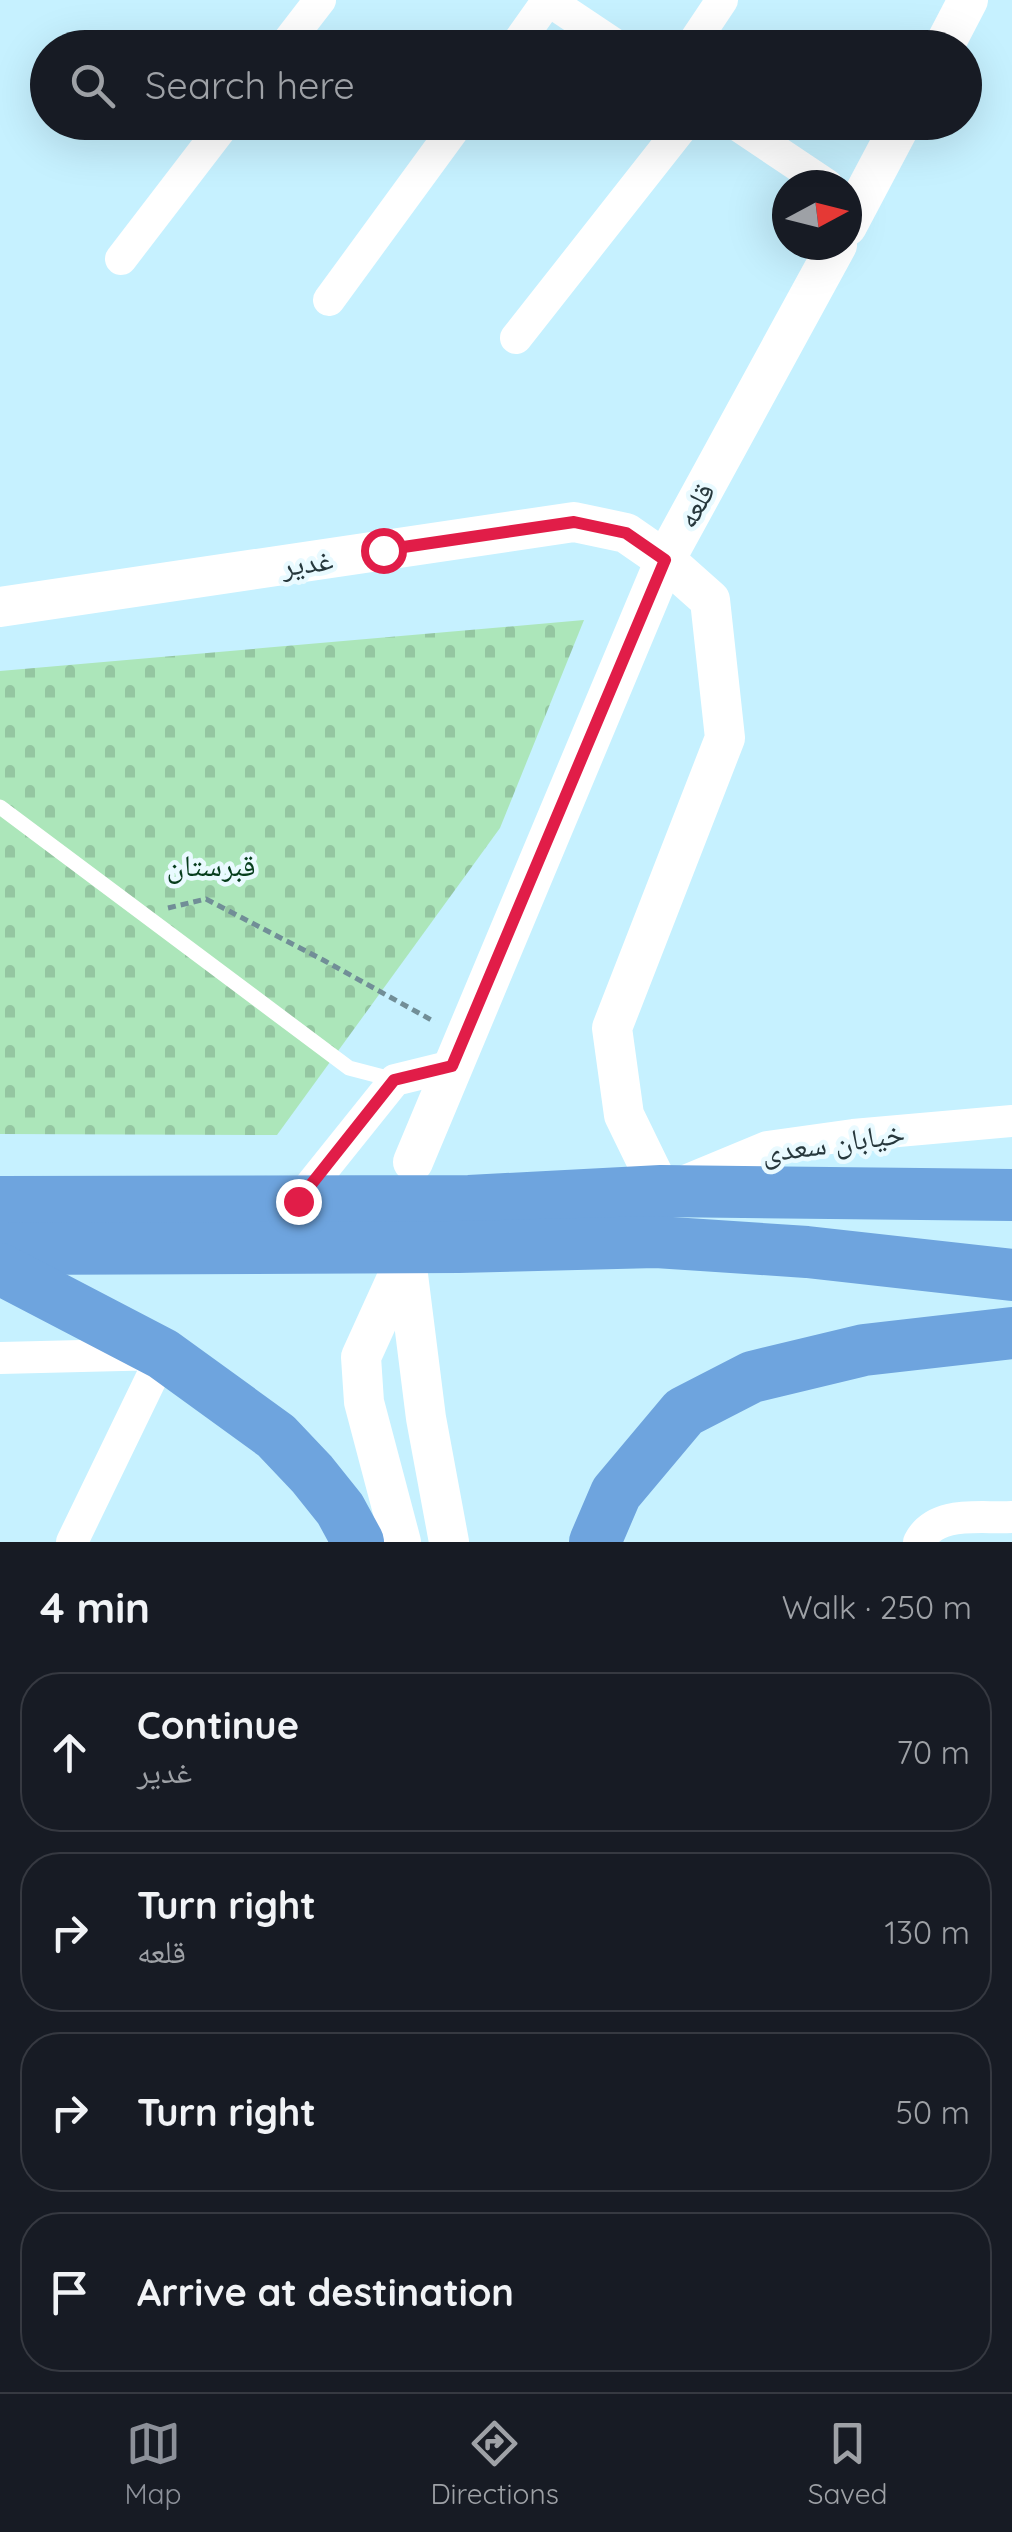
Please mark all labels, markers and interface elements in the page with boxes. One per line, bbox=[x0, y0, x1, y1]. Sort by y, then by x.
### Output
search box bbox=[30, 30, 982, 140]
icon: search bbox=[65, 58, 120, 113]
text: Search here bbox=[145, 61, 355, 109]
north arrow bbox=[772, 170, 862, 260]
street label: قلعه bbox=[667, 476, 723, 534]
route start bbox=[361, 528, 407, 574]
street label: غدیر bbox=[278, 540, 335, 585]
park label: قبرستان bbox=[166, 846, 256, 884]
street label: خیابان سعدی bbox=[759, 1113, 907, 1171]
route end bbox=[276, 1179, 322, 1225]
text: 4 min bbox=[40, 1581, 150, 1634]
text: Walk · 250 m bbox=[782, 1587, 972, 1627]
text: Continue bbox=[137, 1701, 299, 1749]
icon: ahead bbox=[42, 1725, 97, 1780]
text: 70 m bbox=[897, 1732, 970, 1772]
text: غدیر bbox=[137, 1751, 192, 1791]
text: Turn right bbox=[137, 1881, 316, 1929]
icon: right bbox=[42, 1905, 97, 1960]
text: 130 m bbox=[884, 1912, 970, 1952]
text: قلعه bbox=[137, 1931, 186, 1971]
icon: right bbox=[42, 2085, 97, 2140]
text: Turn right bbox=[137, 2088, 316, 2136]
text: 50 m bbox=[896, 2092, 970, 2132]
icon: arrive bbox=[42, 2265, 97, 2320]
text: Arrive at destination bbox=[137, 2268, 514, 2316]
tab: Map bbox=[124, 2416, 182, 2511]
tab: Directions bbox=[430, 2416, 559, 2511]
tab: Saved bbox=[808, 2416, 888, 2511]

